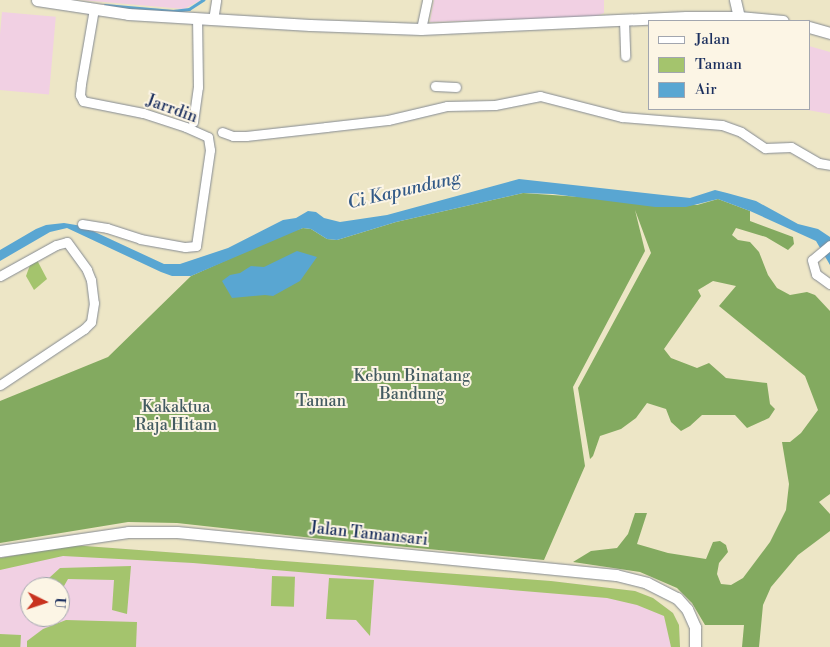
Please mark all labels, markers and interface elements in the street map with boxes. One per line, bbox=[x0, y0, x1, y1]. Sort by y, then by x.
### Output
legend bbox=[648, 20, 810, 110]
text: Jalan bbox=[695, 30, 730, 49]
text: Taman bbox=[695, 55, 742, 74]
text: Air bbox=[695, 80, 717, 99]
street label: Jarrdin bbox=[144, 91, 200, 127]
water label: Ci Kapundung bbox=[345, 168, 463, 214]
park label: Kebun Binatang Bandung bbox=[354, 366, 470, 404]
park label: Taman bbox=[296, 391, 346, 411]
park label: Kakaktua Raja Hitam bbox=[135, 397, 217, 435]
street label: Jalan Tamansari bbox=[309, 518, 429, 550]
north arrow bbox=[20, 577, 70, 627]
text: U bbox=[50, 597, 68, 609]

